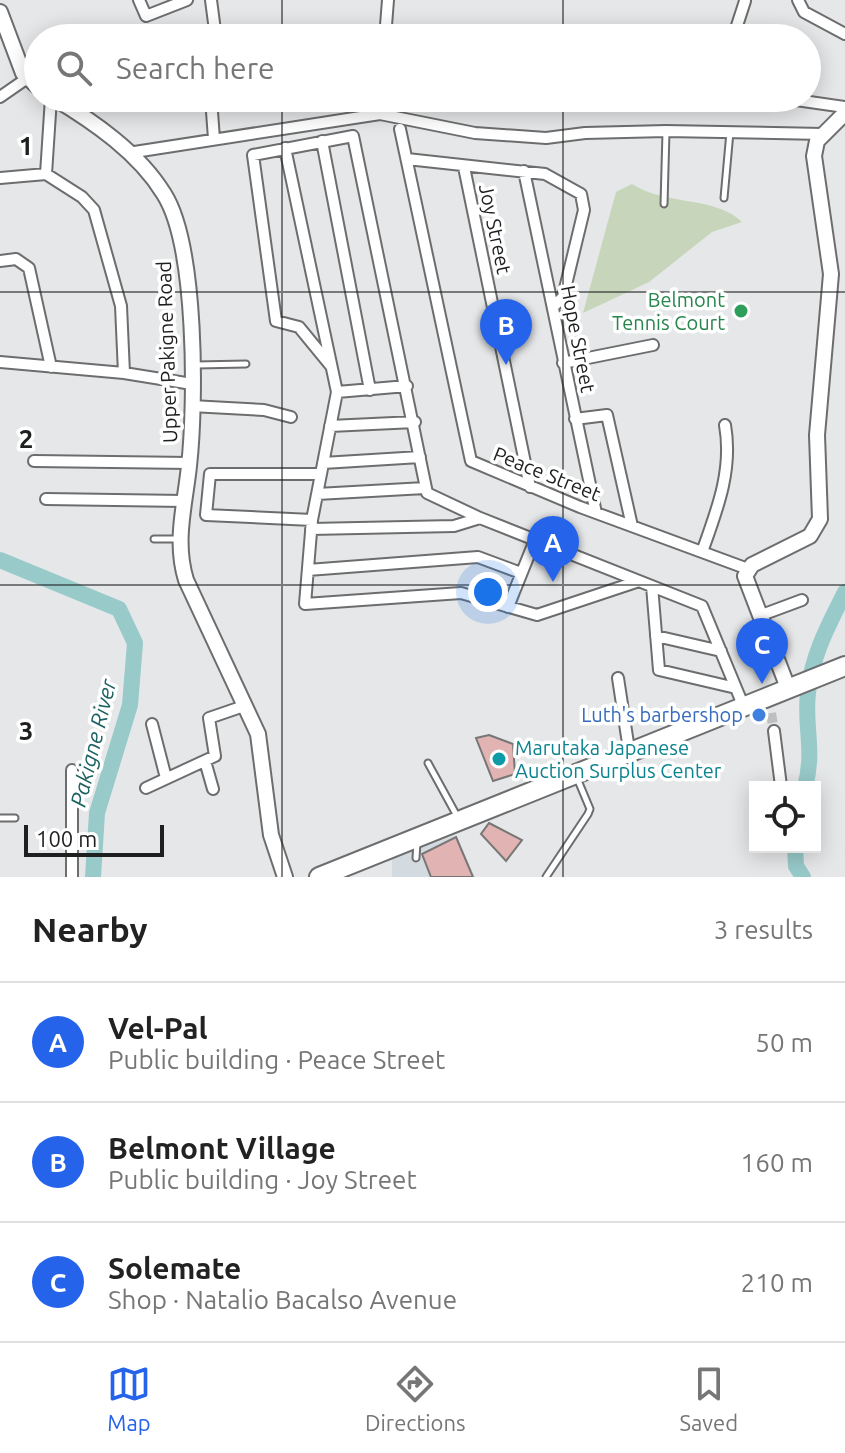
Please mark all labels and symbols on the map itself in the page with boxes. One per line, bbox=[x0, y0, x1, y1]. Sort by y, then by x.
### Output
text: 1 bbox=[19, 131, 33, 160]
street label: Joy Street bbox=[475, 182, 516, 276]
street label: Upper Pakigne Road bbox=[152, 261, 181, 443]
street label: Hope Street bbox=[557, 283, 600, 395]
place label: Belmont Tennis Court bbox=[612, 288, 725, 334]
pin: B bbox=[480, 299, 532, 365]
marker: Belmont Tennis Court bbox=[732, 302, 750, 320]
text: 2 bbox=[19, 424, 33, 453]
street label: Peace Street bbox=[490, 442, 604, 506]
pin: A bbox=[527, 516, 579, 582]
your location bbox=[468, 572, 508, 612]
pin: C bbox=[736, 618, 788, 684]
water label: Pakigne River bbox=[65, 676, 121, 809]
place label: Luth's barbershop bbox=[581, 703, 743, 726]
marker: Luth's barbershop bbox=[750, 706, 768, 724]
text: 3 bbox=[19, 716, 33, 745]
place label: Marutaka Japanese Auction Surplus Center bbox=[515, 736, 722, 782]
marker: Marutaka Japanese Auction Surplus Center bbox=[490, 750, 508, 768]
scale bar bbox=[24, 821, 164, 857]

